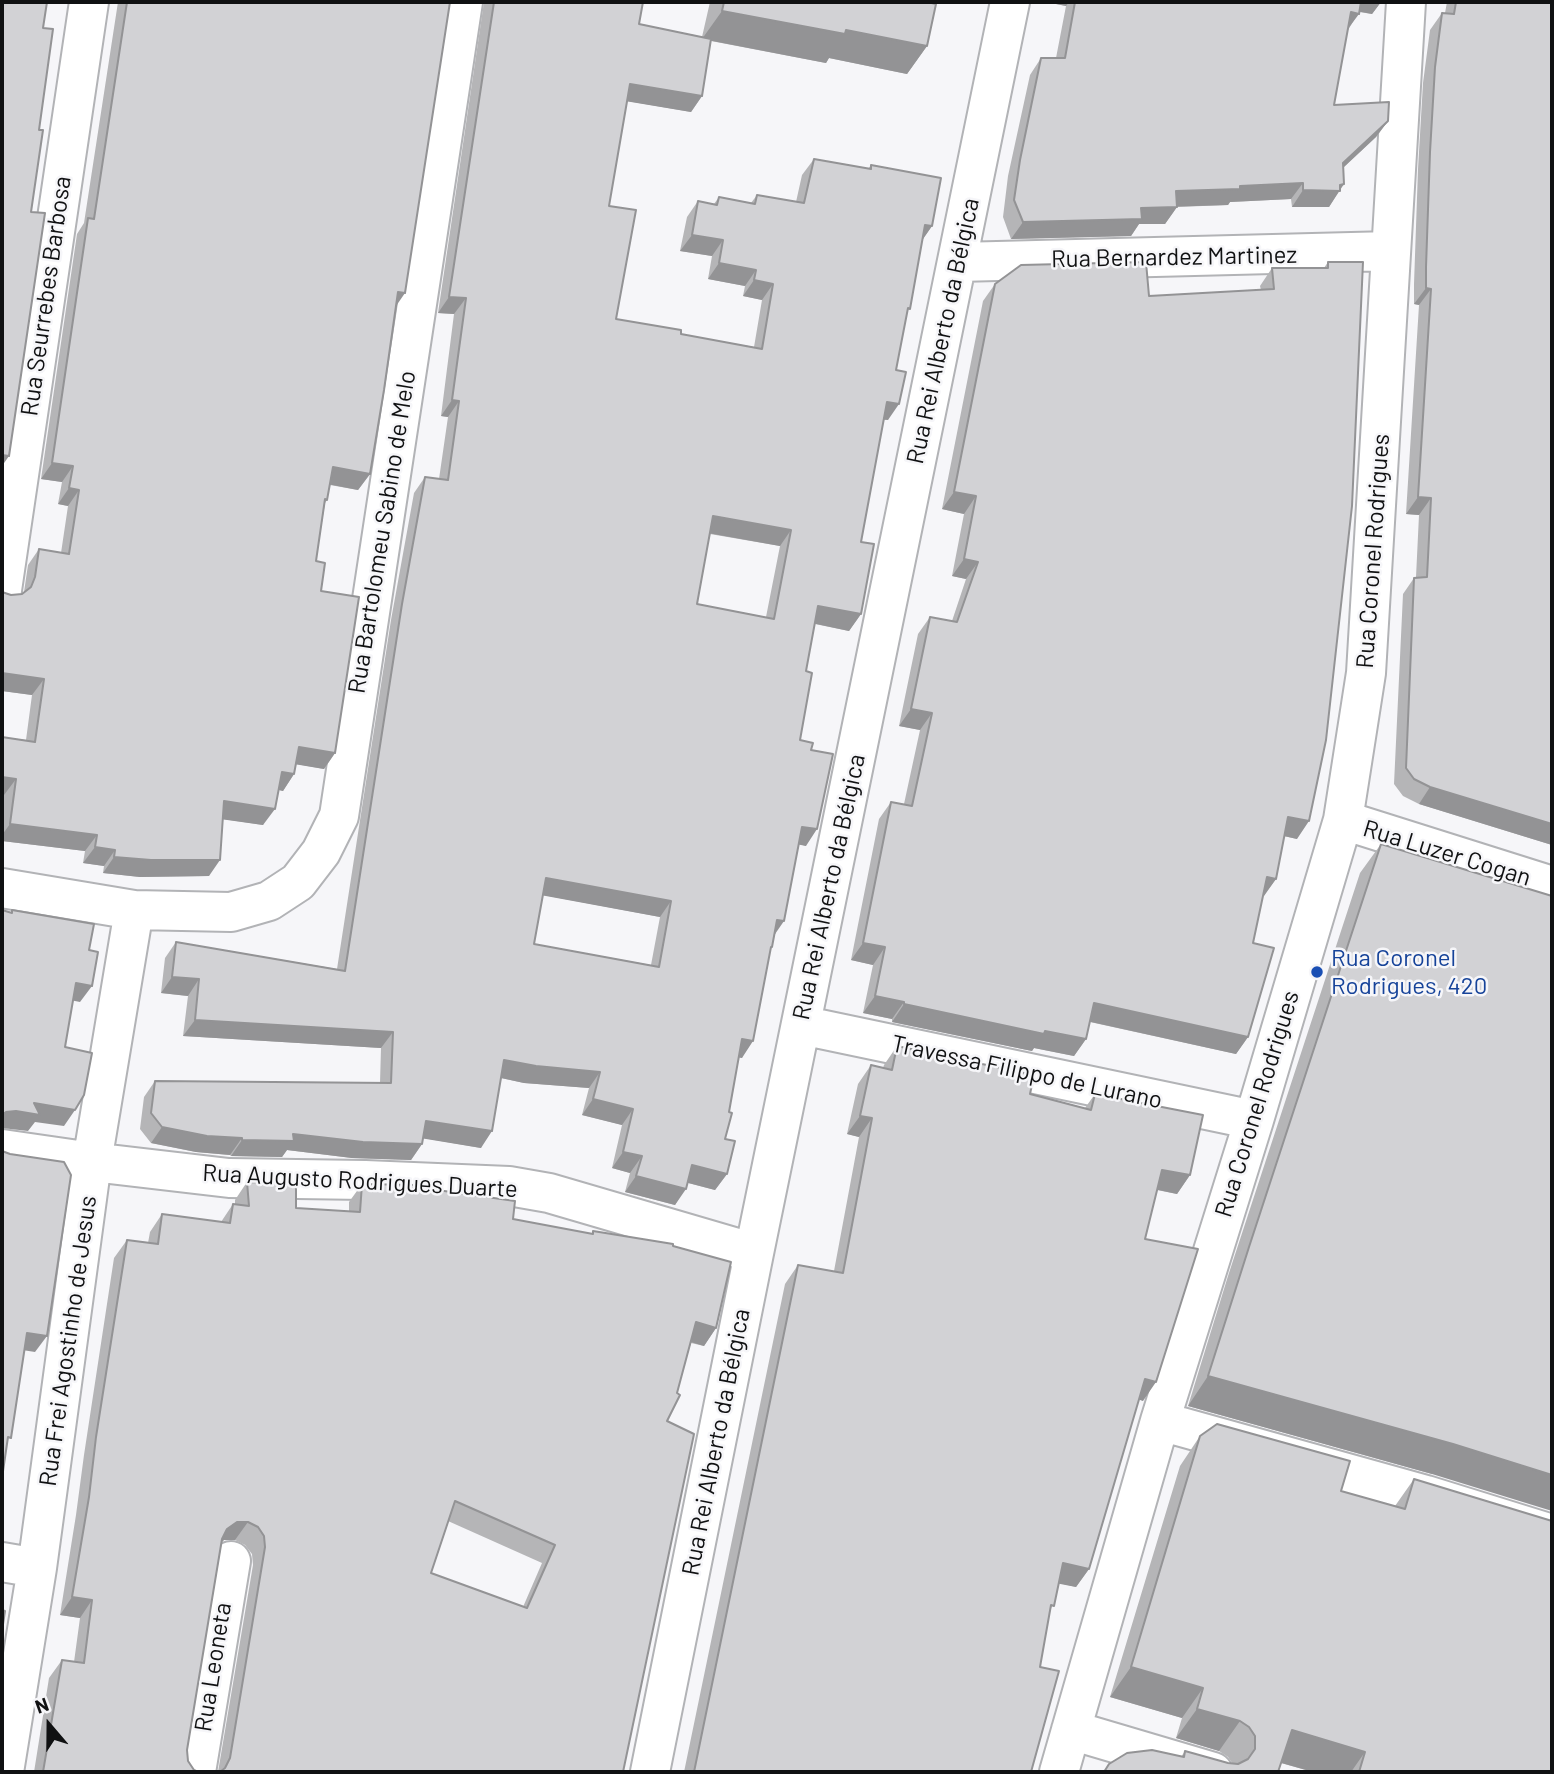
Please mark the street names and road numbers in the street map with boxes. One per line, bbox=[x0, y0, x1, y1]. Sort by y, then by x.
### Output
street label: Rua Seurrebes Barbosa bbox=[15, 174, 77, 418]
street label: Rua Rei Alberto da Bélgica bbox=[901, 195, 985, 467]
street label: Rua Bernardez Martinez bbox=[1051, 240, 1297, 274]
street label: Rua Bartolomeu Sabino de Melo bbox=[342, 369, 422, 695]
street label: Rua Coronel Rodrigues bbox=[1350, 433, 1396, 669]
street label: Rua Rei Alberto da Bélgica bbox=[787, 751, 871, 1023]
street label: Rua Luzer Cogan bbox=[1360, 814, 1534, 892]
street label: Rua Coronel Rodrigues bbox=[1209, 987, 1305, 1221]
street label: Travessa Filippo de Lurano bbox=[889, 1029, 1165, 1115]
street label: Rua Augusto Rodrigues Duarte bbox=[202, 1158, 518, 1204]
street label: Rua Frei Agostinho de Jesus bbox=[33, 1194, 103, 1488]
street label: Rua Rei Alberto da Bélgica bbox=[676, 1306, 756, 1578]
street label: Rua Leoneta bbox=[189, 1600, 237, 1734]

